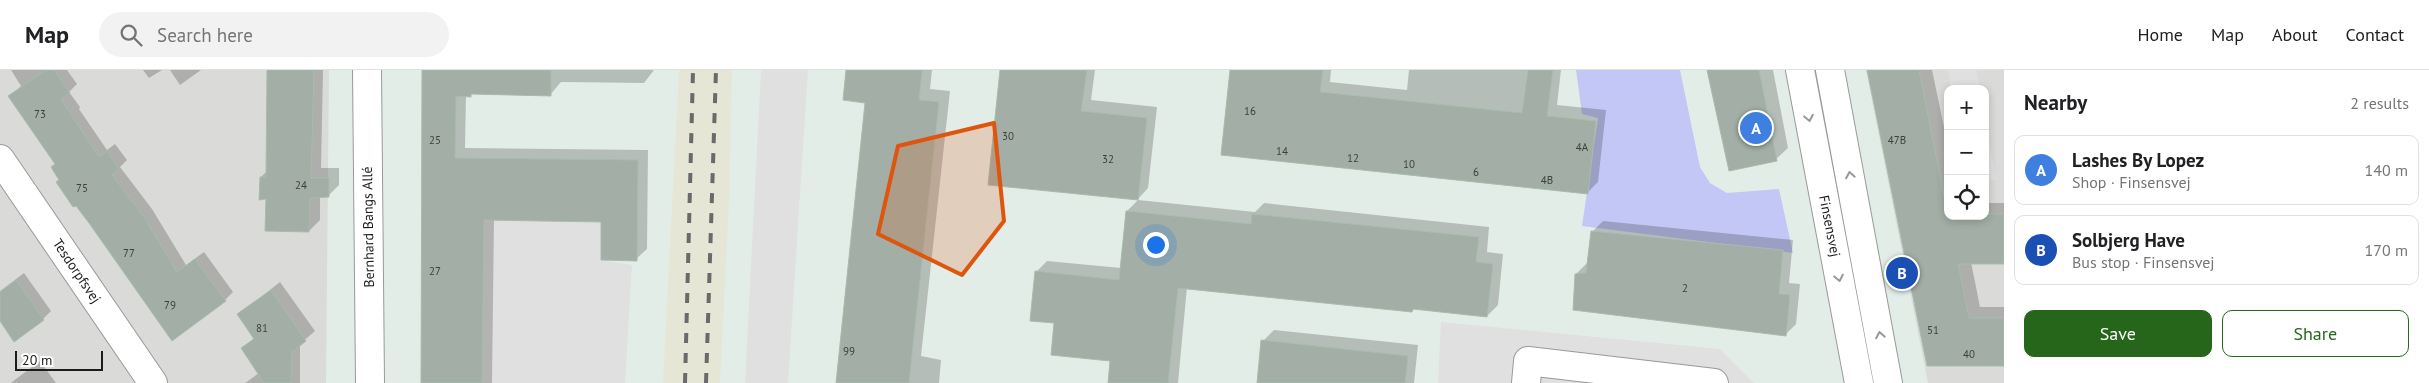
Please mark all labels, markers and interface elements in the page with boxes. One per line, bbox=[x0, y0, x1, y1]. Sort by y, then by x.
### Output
search box bbox=[99, 12, 449, 57]
text: Map bbox=[25, 19, 69, 50]
icon: search bbox=[117, 21, 145, 49]
text: Search here bbox=[157, 23, 253, 47]
text: Home bbox=[2137, 23, 2183, 46]
text: Map bbox=[2211, 23, 2244, 46]
text: About bbox=[2272, 23, 2318, 46]
text: Contact bbox=[2346, 23, 2404, 46]
map controls bbox=[1944, 85, 1989, 220]
button: + bbox=[1944, 85, 1989, 130]
text: Nearby bbox=[2024, 89, 2087, 116]
text: 2 results bbox=[2350, 93, 2409, 113]
house number: 16 bbox=[1244, 104, 1256, 118]
house number: 73 bbox=[34, 107, 46, 121]
pin: A bbox=[1740, 109, 1772, 147]
one-way arrow bbox=[1803, 113, 1814, 122]
house number: 30 bbox=[1002, 129, 1014, 143]
button: − bbox=[1944, 130, 1989, 175]
house number: 25 bbox=[429, 133, 441, 147]
house number: 47B bbox=[1888, 133, 1906, 147]
house number: 4A bbox=[1576, 140, 1589, 154]
house number: 14 bbox=[1276, 144, 1288, 158]
text: Lashes By Lopez bbox=[2072, 148, 2204, 172]
house number: 12 bbox=[1347, 151, 1359, 165]
house number: 32 bbox=[1102, 152, 1114, 166]
house number: 10 bbox=[1403, 157, 1415, 171]
text: A bbox=[2036, 160, 2046, 180]
text: 140 m bbox=[2365, 160, 2408, 180]
house number: 6 bbox=[1473, 165, 1479, 179]
street label: Bernhard Bangs Allé bbox=[358, 166, 378, 288]
one-way arrow bbox=[1846, 171, 1856, 180]
text: Shop · Finsensvej bbox=[2072, 172, 2191, 192]
house number: 4B bbox=[1541, 173, 1553, 187]
button: locate bbox=[1944, 175, 1989, 220]
house number: 24 bbox=[295, 178, 307, 192]
house number: 75 bbox=[76, 181, 88, 195]
street label: Finsensvej bbox=[1815, 194, 1845, 258]
text: Solbjerg Have bbox=[2072, 228, 2185, 252]
your location bbox=[1143, 232, 1169, 258]
street label: Tesdorpfsvej bbox=[49, 235, 105, 307]
text: B bbox=[2036, 240, 2046, 260]
text: 170 m bbox=[2365, 240, 2408, 260]
house number: 77 bbox=[123, 246, 135, 260]
text: Bus stop · Finsensvej bbox=[2072, 252, 2215, 272]
pin: B bbox=[1886, 254, 1918, 292]
house number: 27 bbox=[429, 264, 441, 278]
one-way arrow bbox=[1834, 273, 1844, 282]
house number: 2 bbox=[1682, 281, 1688, 295]
house number: 79 bbox=[164, 298, 176, 312]
button: Save bbox=[2024, 310, 2212, 357]
button: Share bbox=[2222, 310, 2409, 357]
house number: 81 bbox=[256, 321, 268, 335]
house number: 51 bbox=[1927, 323, 1939, 337]
one-way arrow bbox=[1875, 331, 1885, 339]
house number: 99 bbox=[843, 344, 855, 358]
house number: 40 bbox=[1963, 347, 1975, 361]
scale bar bbox=[15, 348, 102, 371]
text: 20 m bbox=[22, 351, 52, 369]

